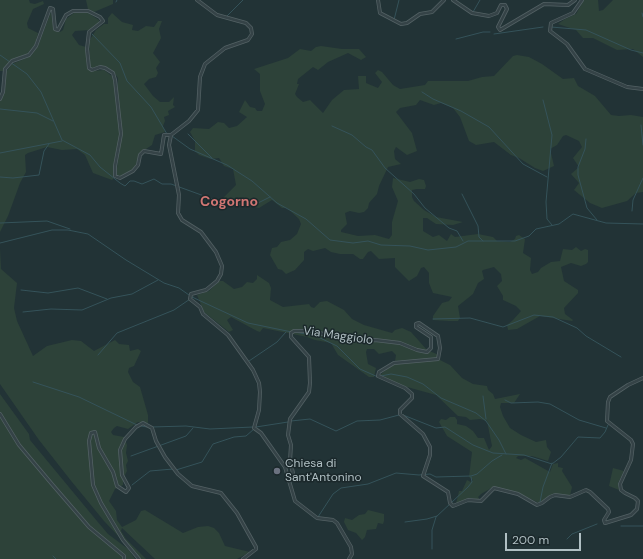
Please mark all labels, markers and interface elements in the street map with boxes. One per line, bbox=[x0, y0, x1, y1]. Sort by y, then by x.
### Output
district label: Cogorno bbox=[200, 194, 258, 210]
street label: Via Maggiolo bbox=[302, 324, 374, 348]
place label: Chiesa di Sant'Antonino bbox=[285, 457, 362, 485]
marker: Chiesa di Sant'Antonino bbox=[272, 466, 282, 476]
scale bar bbox=[507, 525, 583, 551]
text: 200 m bbox=[512, 532, 549, 548]

